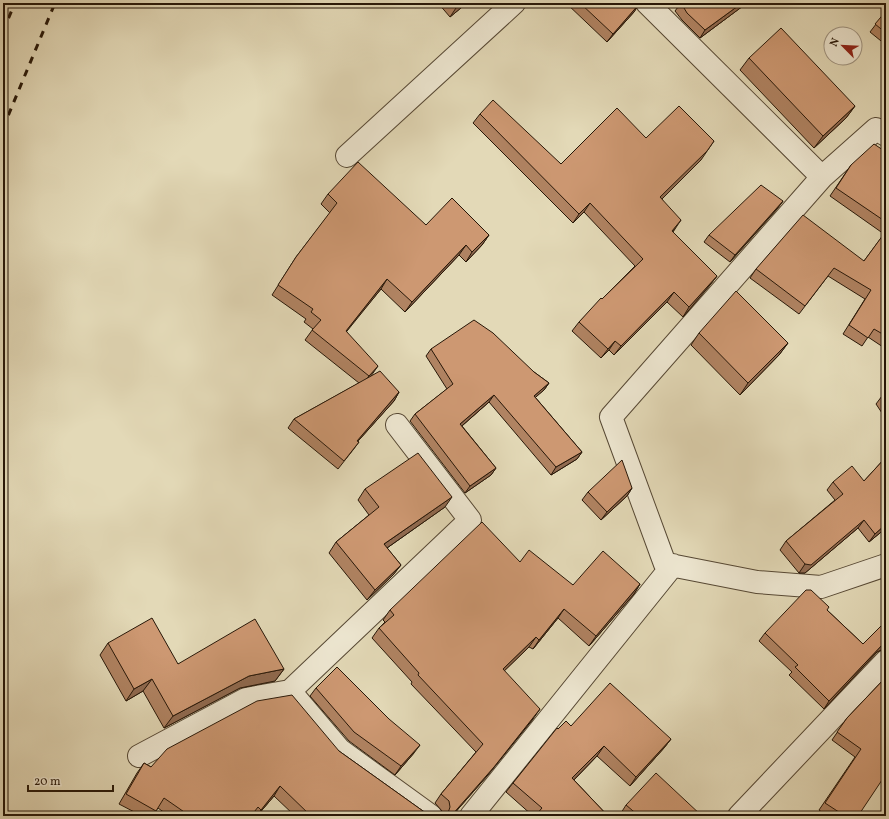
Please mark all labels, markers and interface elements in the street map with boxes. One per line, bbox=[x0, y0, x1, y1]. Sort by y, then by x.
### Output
north arrow bbox=[823, 26, 863, 66]
text: N bbox=[827, 36, 844, 49]
scale bar bbox=[28, 767, 113, 793]
text: 20 m bbox=[34, 774, 61, 790]

